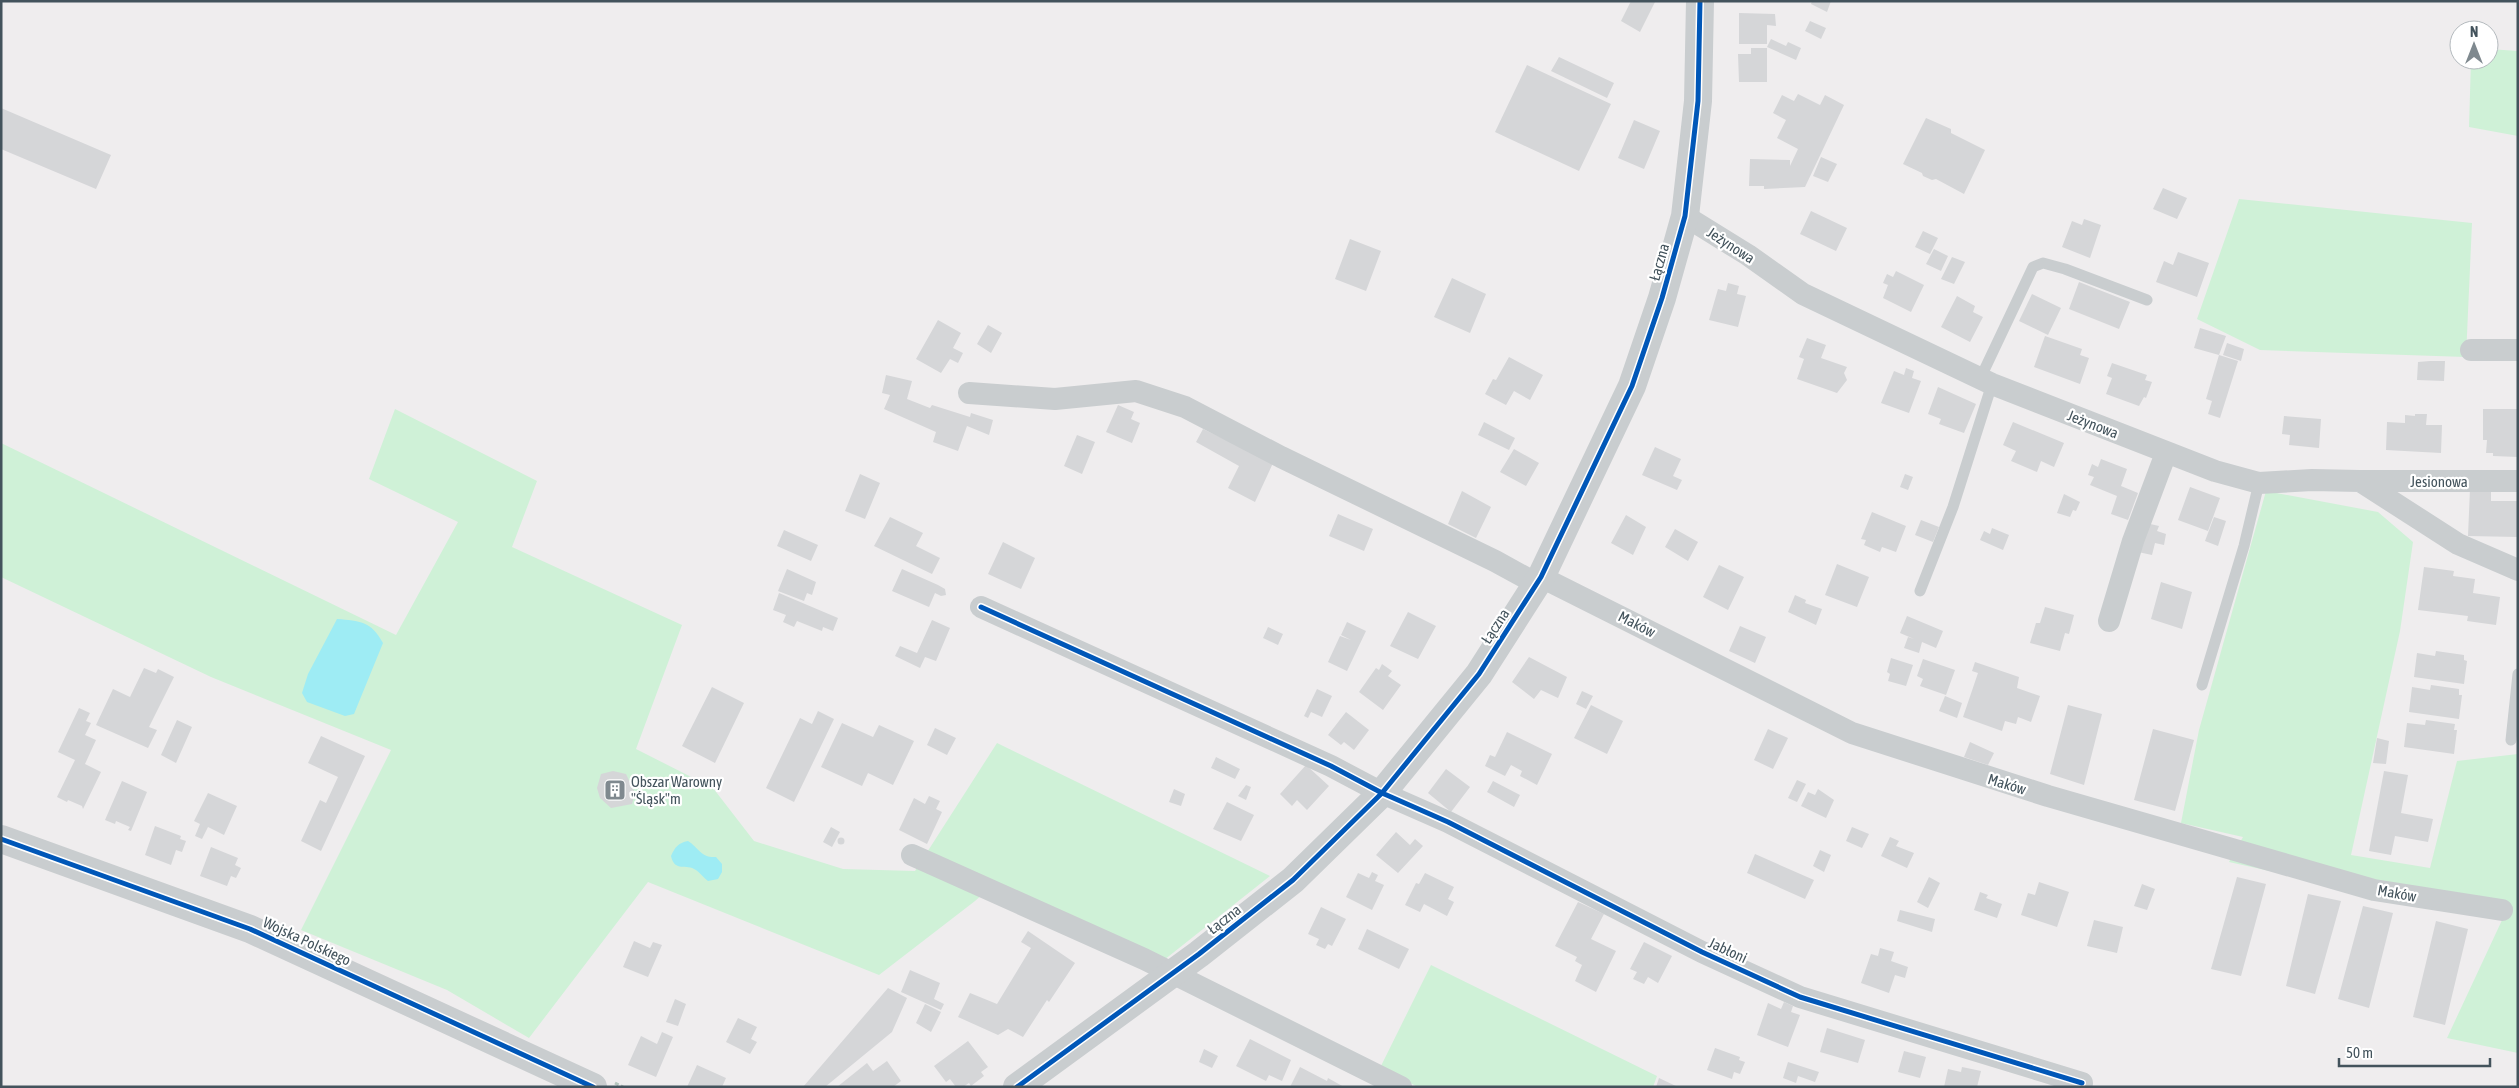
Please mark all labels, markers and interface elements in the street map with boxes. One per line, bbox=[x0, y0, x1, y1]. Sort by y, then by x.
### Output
north arrow bbox=[2449, 20, 2499, 70]
text: N bbox=[2470, 24, 2478, 40]
street label: Jeżynowa bbox=[1704, 223, 1758, 267]
street label: Łączna bbox=[1646, 241, 1672, 283]
street label: Jeżynowa bbox=[2065, 407, 2121, 441]
street label: Jesionowa bbox=[2410, 473, 2468, 490]
street label: Łączna bbox=[1478, 605, 1512, 647]
street label: Maków bbox=[1616, 608, 1658, 640]
street label: Maków bbox=[1986, 770, 2028, 798]
place label: Obszar Warowny "Śląsk"m bbox=[631, 773, 722, 807]
building icon: Obszar Warowny "Śląsk"m bbox=[603, 778, 627, 802]
street label: Maków bbox=[2376, 881, 2418, 905]
street label: Łączna bbox=[1204, 901, 1244, 937]
street label: Wojska Polskiego bbox=[260, 913, 354, 969]
street label: Jabłoni bbox=[1706, 934, 1750, 966]
scale bar bbox=[2339, 1036, 2490, 1068]
text: 50 m bbox=[2346, 1044, 2373, 1061]

